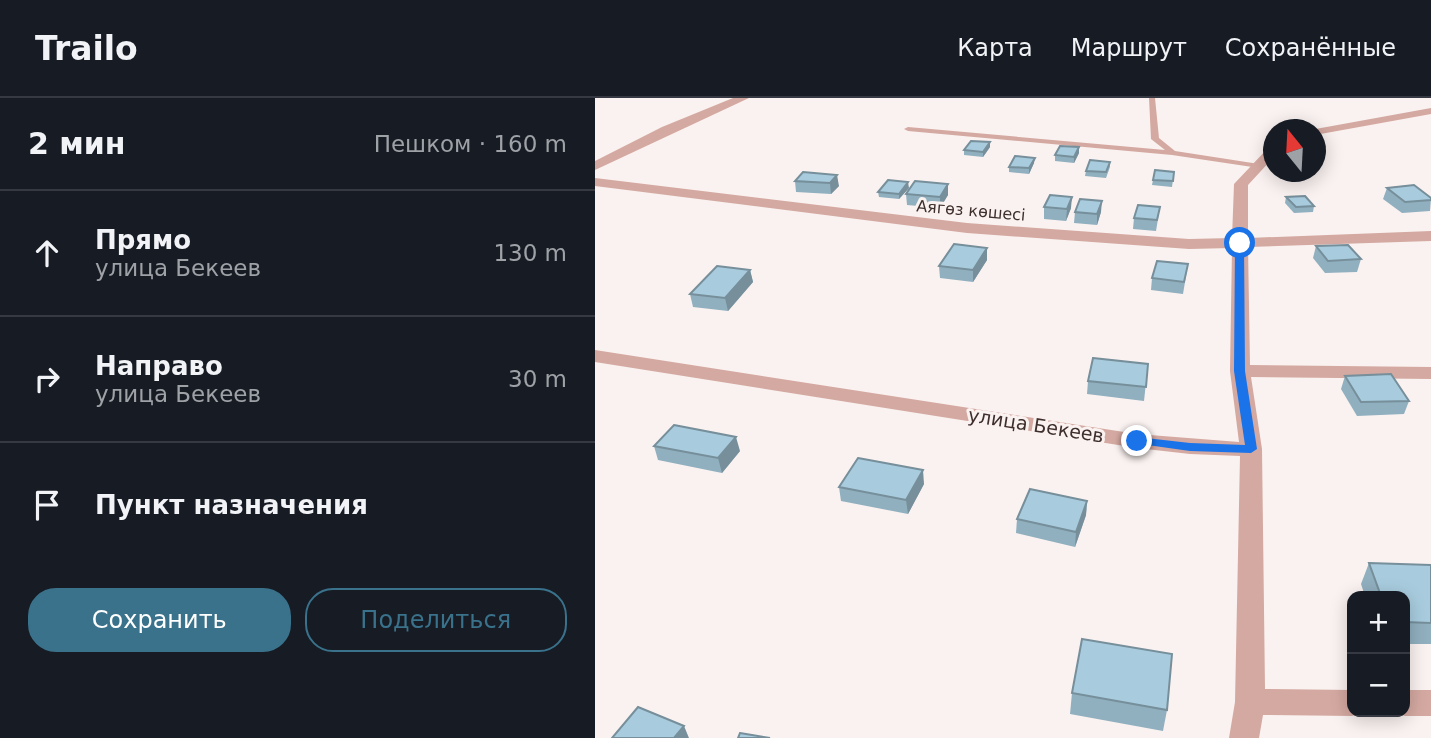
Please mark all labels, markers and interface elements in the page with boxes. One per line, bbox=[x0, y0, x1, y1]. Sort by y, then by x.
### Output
text: Trailo bbox=[35, 29, 138, 68]
text: Карта bbox=[957, 34, 1033, 62]
text: Маршрут bbox=[1071, 34, 1187, 62]
text: Сохранённые bbox=[1225, 34, 1396, 62]
north arrow bbox=[1263, 119, 1326, 182]
text: 2 мин bbox=[28, 126, 126, 161]
text: Пешком · 160 m bbox=[374, 131, 567, 157]
street label: Аягөз көшесі bbox=[916, 196, 1026, 225]
text: Прямо bbox=[95, 225, 191, 255]
route start bbox=[1224, 227, 1255, 258]
icon: ahead bbox=[28, 234, 66, 272]
text: 130 m bbox=[493, 240, 567, 266]
text: улица Бекеев bbox=[95, 255, 261, 281]
text: Направо bbox=[95, 351, 223, 381]
icon: right bbox=[28, 360, 66, 398]
text: 30 m bbox=[508, 366, 567, 392]
text: улица Бекеев bbox=[95, 381, 261, 407]
street label: улица Бекеев bbox=[967, 403, 1105, 447]
route end bbox=[1121, 425, 1152, 456]
icon: arrive bbox=[28, 486, 66, 524]
text: Пункт назначения bbox=[95, 490, 368, 520]
button: Сохранить bbox=[28, 588, 291, 652]
button: Поделиться bbox=[305, 588, 567, 652]
map controls bbox=[1347, 591, 1410, 717]
button: + bbox=[1347, 591, 1410, 654]
button: − bbox=[1347, 654, 1410, 717]

